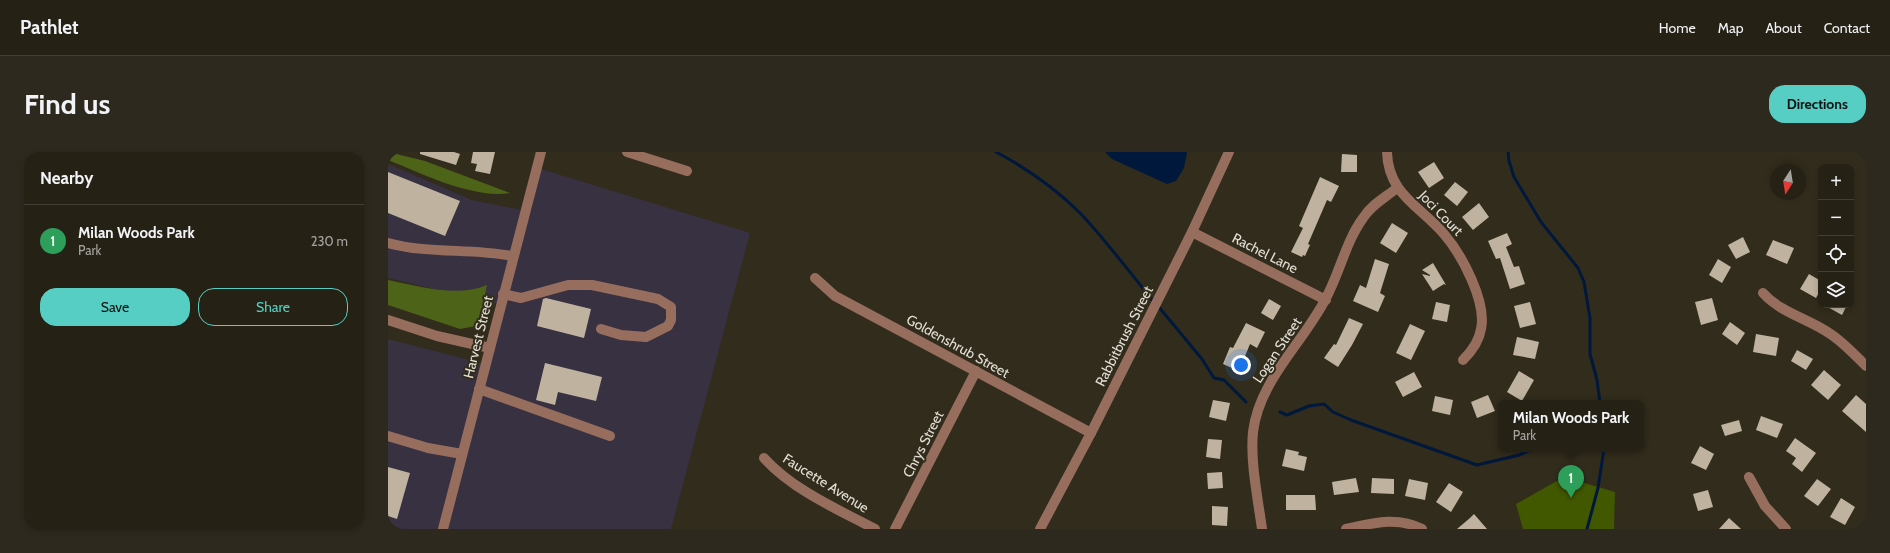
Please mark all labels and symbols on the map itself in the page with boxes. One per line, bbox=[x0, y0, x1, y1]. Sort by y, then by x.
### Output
north arrow bbox=[1770, 164, 1806, 200]
street label: Joci Court bbox=[1414, 186, 1467, 240]
street label: Rachel Lane bbox=[1229, 229, 1301, 277]
street label: Rabbitbrush Street bbox=[1091, 283, 1157, 389]
street label: Harvest Street bbox=[459, 294, 497, 380]
street label: Goldenshrub Street bbox=[903, 310, 1013, 382]
street label: Logan Street bbox=[1249, 314, 1306, 386]
your location bbox=[1231, 355, 1251, 375]
street label: Chrys Street bbox=[899, 407, 948, 480]
street label: Faucette Avenue bbox=[780, 449, 872, 517]
pin: 1 bbox=[1558, 465, 1584, 498]

